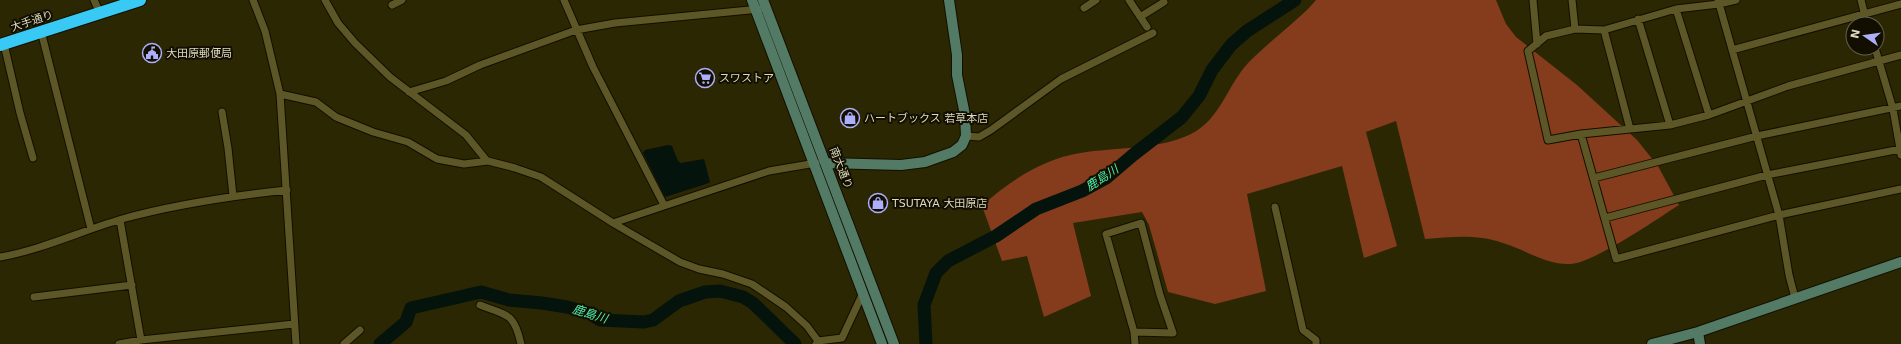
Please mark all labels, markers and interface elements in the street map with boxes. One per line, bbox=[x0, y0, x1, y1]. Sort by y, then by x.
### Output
street label: 大手通り bbox=[9, 8, 55, 34]
north arrow bbox=[1845, 16, 1885, 56]
text: N bbox=[1848, 28, 1863, 40]
public building icon: 大田原郵便局 bbox=[141, 42, 163, 64]
place label: 大田原郵便局 bbox=[166, 47, 232, 60]
supermarket icon: スワストア bbox=[694, 67, 716, 89]
place label: スワストア bbox=[719, 72, 774, 85]
shop icon: ハートブックス 若草本店 bbox=[839, 107, 861, 129]
place label: ハートブックス 若草本店 bbox=[864, 112, 988, 125]
street label: 南大通り bbox=[827, 145, 855, 191]
water label: 鹿島川 bbox=[1083, 161, 1123, 194]
shop icon: TSUTAYA 大田原店 bbox=[867, 192, 889, 214]
place label: TSUTAYA 大田原店 bbox=[891, 197, 987, 210]
water label: 鹿島川 bbox=[571, 302, 611, 327]

